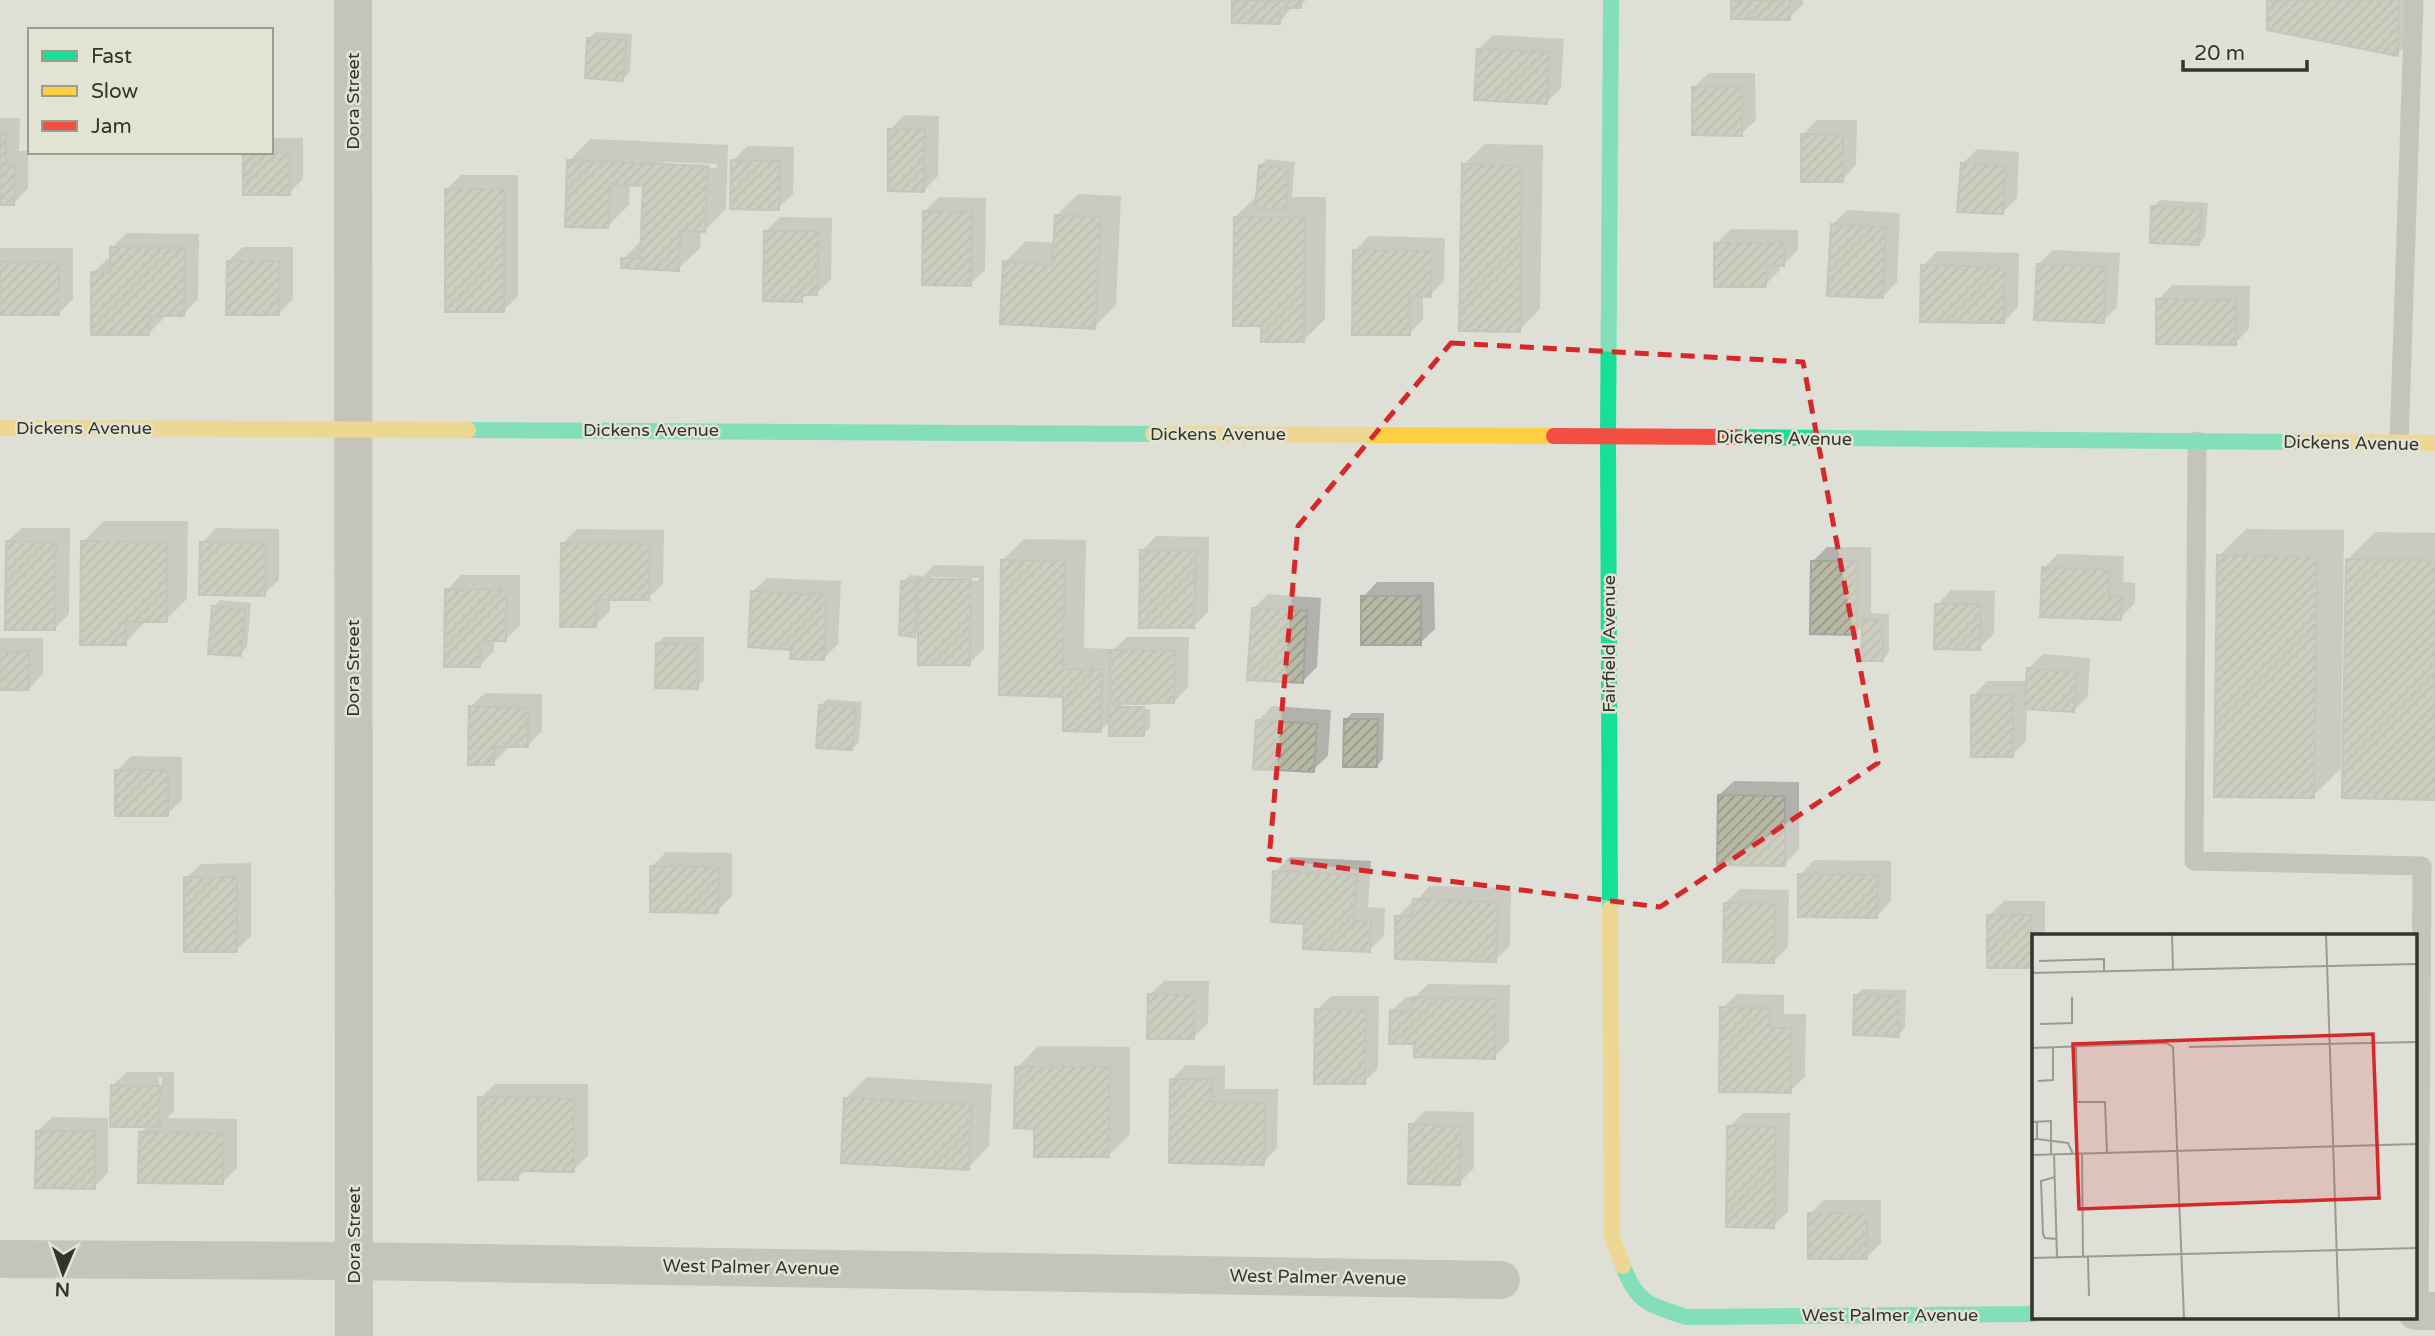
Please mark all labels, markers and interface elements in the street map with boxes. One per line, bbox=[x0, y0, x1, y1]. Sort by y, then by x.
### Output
legend bbox=[28, 28, 273, 154]
scale bar bbox=[2183, 28, 2307, 72]
text: 20 m bbox=[2194, 41, 2245, 66]
text: Fast bbox=[91, 44, 132, 69]
street label: Dora Street bbox=[342, 52, 364, 150]
text: Slow bbox=[91, 79, 139, 104]
text: Jam bbox=[91, 114, 132, 139]
street label: Dickens Avenue bbox=[16, 417, 152, 439]
street label: Dickens Avenue bbox=[583, 419, 719, 441]
street label: Dickens Avenue bbox=[1150, 423, 1286, 445]
street label: Dickens Avenue bbox=[1716, 426, 1852, 450]
street label: Dickens Avenue bbox=[2283, 431, 2419, 455]
street label: Fairfield Avenue bbox=[1598, 575, 1620, 713]
street label: Dora Street bbox=[342, 619, 364, 717]
inset map bbox=[2032, 934, 2418, 1318]
street label: Dora Street bbox=[343, 1186, 365, 1284]
north arrow bbox=[28, 1238, 98, 1308]
street label: West Palmer Avenue bbox=[663, 1254, 839, 1280]
street label: West Palmer Avenue bbox=[1230, 1264, 1406, 1290]
text: N bbox=[54, 1278, 70, 1300]
street label: West Palmer Avenue bbox=[1802, 1304, 1978, 1326]

